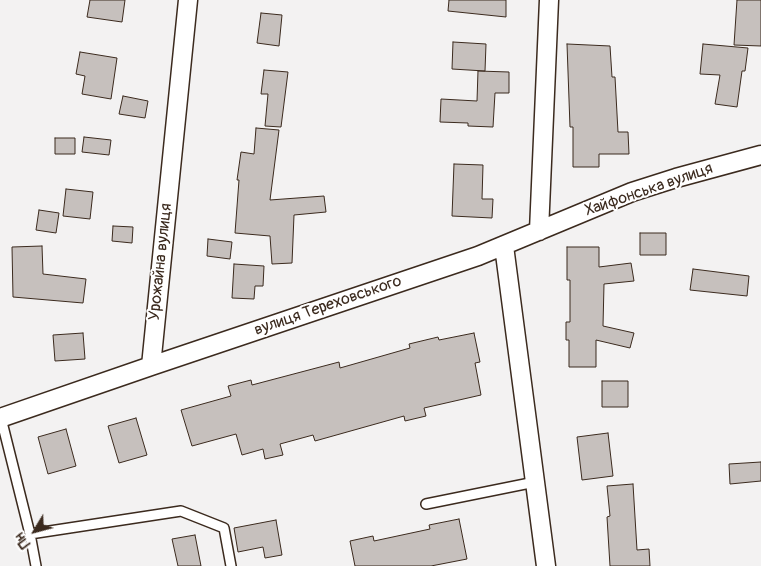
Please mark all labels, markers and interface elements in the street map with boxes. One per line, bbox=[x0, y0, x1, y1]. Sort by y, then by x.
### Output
street label: Хайфонська вулиця bbox=[583, 159, 715, 221]
street label: Урожайна вулиця bbox=[145, 202, 177, 322]
street label: вулиця Тереховського bbox=[252, 272, 404, 340]
north arrow bbox=[10, 506, 60, 556]
text: Пн bbox=[11, 529, 34, 552]

